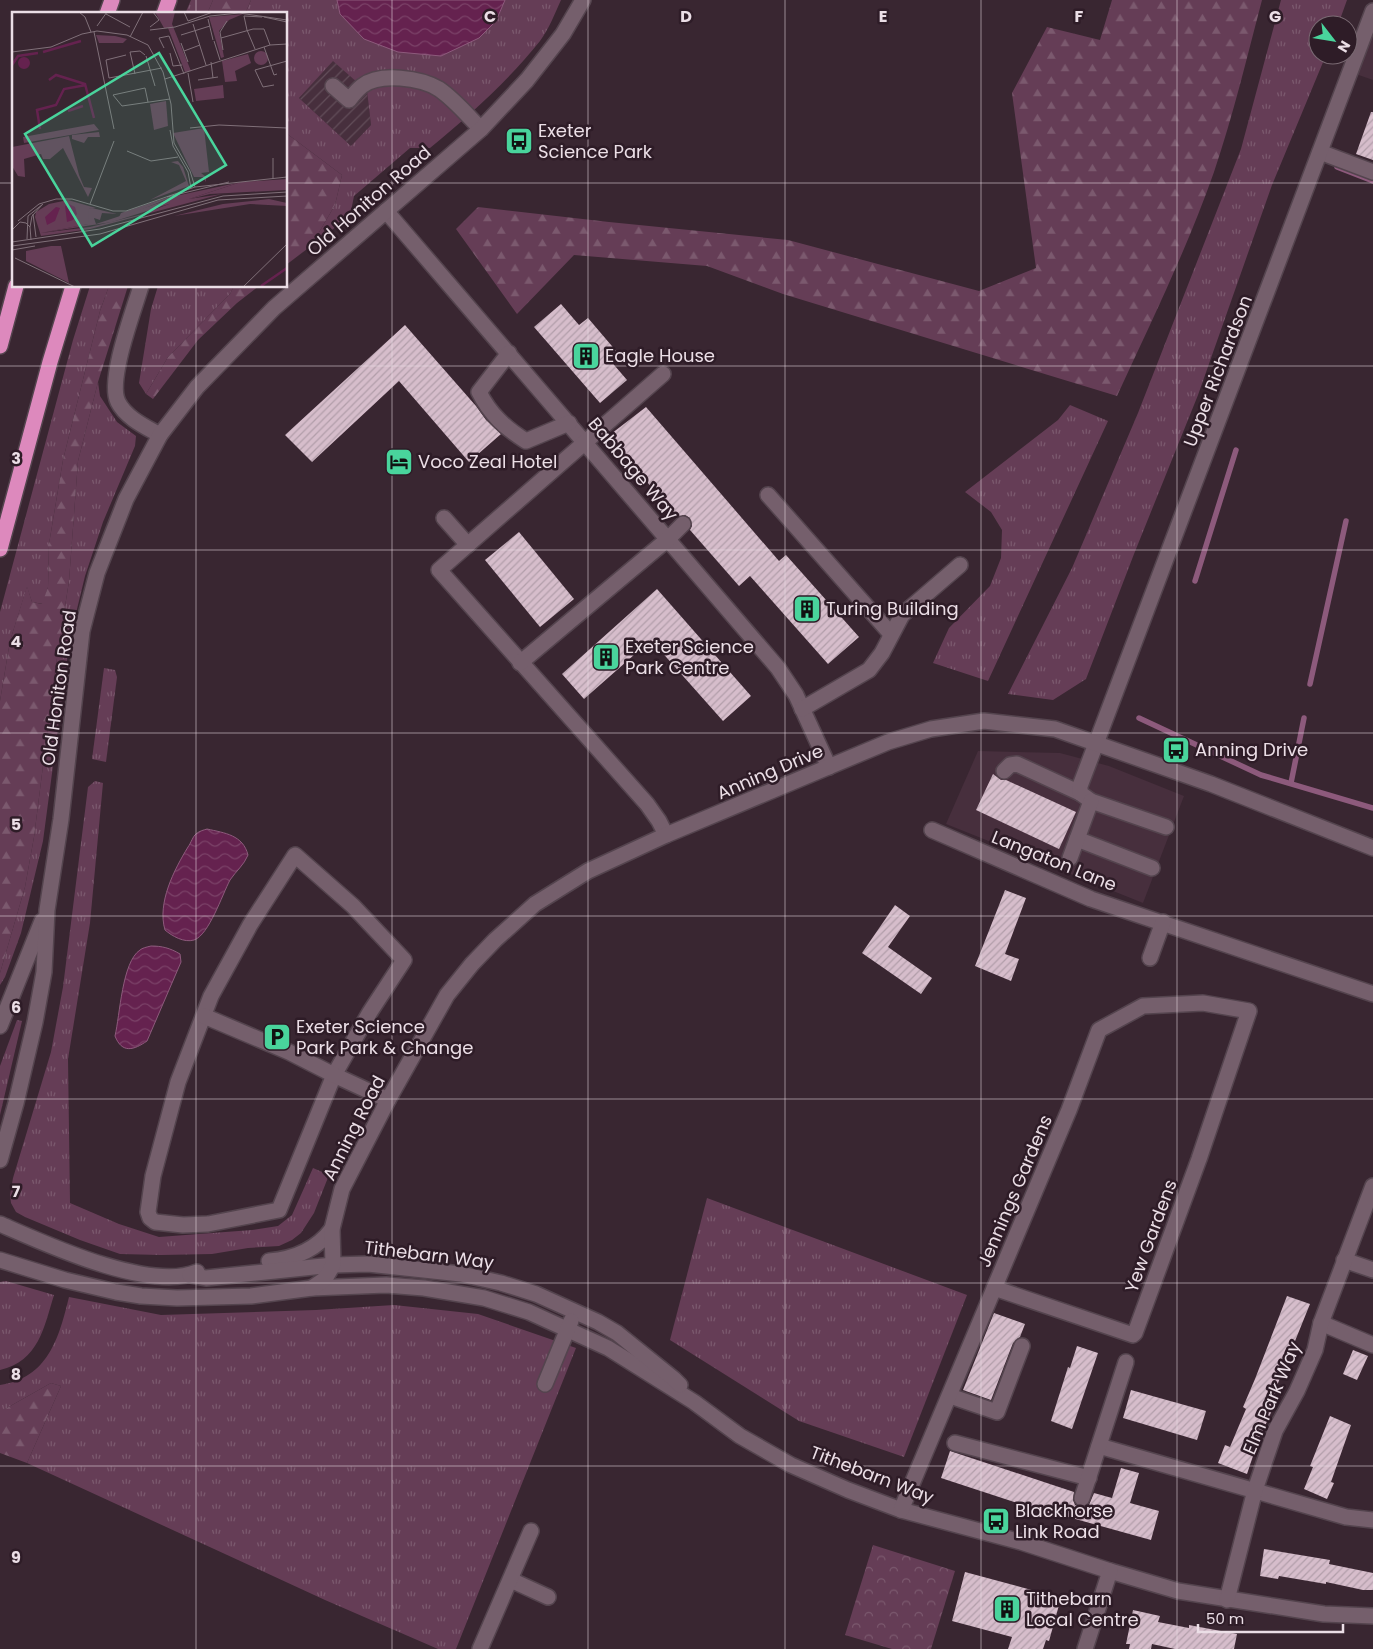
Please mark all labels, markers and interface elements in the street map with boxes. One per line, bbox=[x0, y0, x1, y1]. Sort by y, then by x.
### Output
text: C bbox=[484, 5, 496, 28]
text: D bbox=[680, 5, 692, 28]
text: E bbox=[879, 5, 887, 28]
text: F bbox=[1075, 5, 1084, 28]
text: G bbox=[1269, 5, 1281, 28]
inset map bbox=[12, 12, 288, 288]
north arrow bbox=[1308, 15, 1358, 65]
text: N bbox=[1333, 37, 1355, 56]
place label: Exeter Science Park bbox=[538, 118, 653, 164]
bus stop icon: Exeter Science Park bbox=[504, 126, 534, 156]
street label: Old Honiton Road bbox=[301, 140, 436, 261]
street label: Upper Richardson bbox=[1177, 291, 1258, 450]
building icon: Eagle House bbox=[571, 341, 601, 371]
place label: Eagle House bbox=[605, 343, 715, 368]
street label: Babbage Way bbox=[583, 412, 684, 526]
text: 3 bbox=[11, 447, 21, 470]
hotel icon: Voco Zeal Hotel bbox=[384, 447, 414, 477]
place label: Voco Zeal Hotel bbox=[418, 449, 557, 474]
building icon: Turing Building bbox=[792, 594, 822, 624]
place label: Turing Building bbox=[826, 596, 959, 621]
street label: Old Honiton Road bbox=[35, 609, 82, 767]
text: 4 bbox=[11, 630, 22, 653]
place label: Exeter Science Park Centre bbox=[625, 634, 754, 680]
building icon: Exeter Science Park Centre bbox=[591, 642, 621, 672]
bus stop icon: Anning Drive bbox=[1161, 735, 1191, 765]
place label: Anning Drive bbox=[1195, 737, 1308, 762]
street label: Anning Drive bbox=[713, 738, 827, 805]
text: 5 bbox=[11, 813, 21, 836]
street label: Langaton Lane bbox=[988, 824, 1120, 897]
text: 6 bbox=[11, 996, 21, 1019]
place label: Exeter Science Park Park & Change bbox=[296, 1014, 473, 1060]
parking icon: Exeter Science Park Park & Change bbox=[262, 1022, 292, 1052]
street label: Anning Road bbox=[316, 1071, 391, 1185]
street label: Jennings Gardens bbox=[971, 1111, 1058, 1271]
street label: Yew Gardens bbox=[1119, 1176, 1183, 1296]
text: 7 bbox=[12, 1180, 21, 1203]
street label: Tithebarn Way bbox=[363, 1234, 495, 1275]
street label: Elm Park Way bbox=[1237, 1338, 1307, 1458]
text: 8 bbox=[11, 1363, 21, 1386]
street label: Tithebarn Way bbox=[807, 1439, 938, 1510]
place label: Blackhorse Link Road bbox=[1015, 1498, 1113, 1544]
bus stop icon: Blackhorse Link Road bbox=[981, 1506, 1011, 1536]
text: 9 bbox=[11, 1546, 21, 1569]
place label: Tithebarn Local Centre bbox=[1026, 1586, 1139, 1632]
building icon: Tithebarn Local Centre bbox=[992, 1594, 1022, 1624]
scale bar bbox=[1198, 1602, 1343, 1634]
text: 50 m bbox=[1206, 1608, 1244, 1629]

